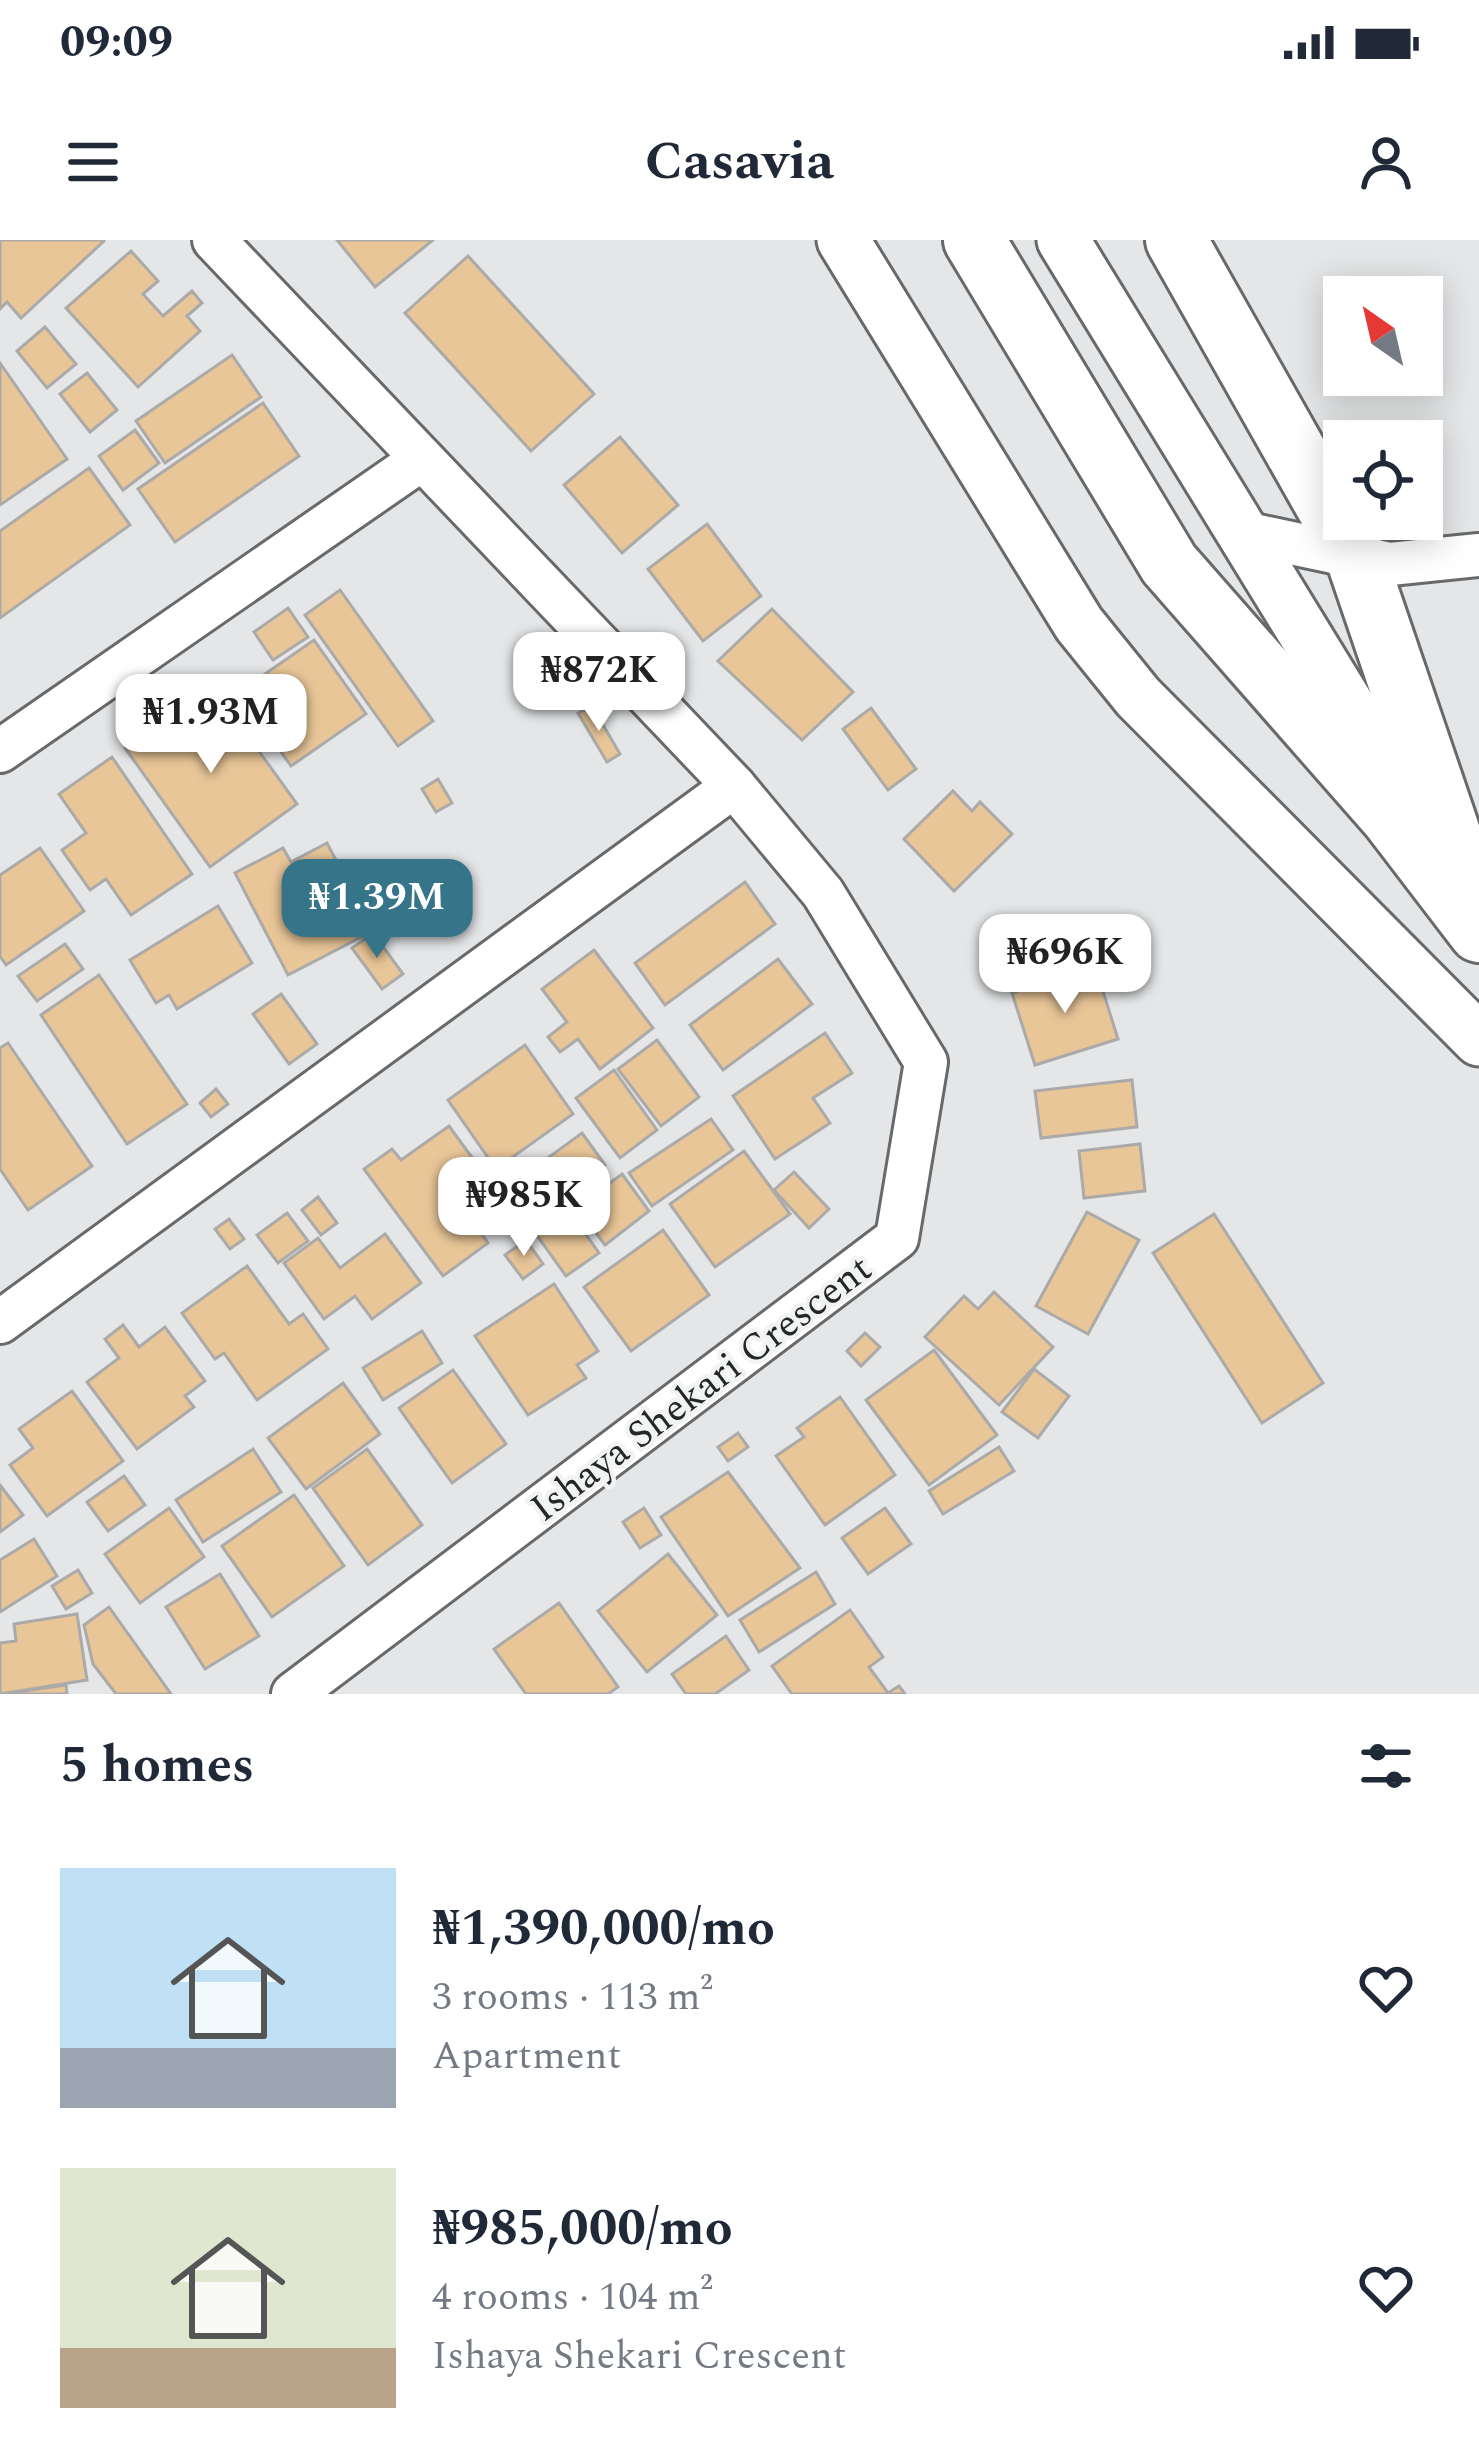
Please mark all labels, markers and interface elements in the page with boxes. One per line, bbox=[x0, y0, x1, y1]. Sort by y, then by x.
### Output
text: 09:09 bbox=[60, 8, 173, 77]
text: Casavia bbox=[645, 121, 834, 203]
icon: menu bbox=[60, 129, 126, 195]
icon: person bbox=[1353, 129, 1419, 195]
north arrow bbox=[1323, 276, 1443, 396]
map controls bbox=[1323, 276, 1443, 540]
button: locate bbox=[1323, 420, 1443, 540]
pin: ₦872K bbox=[515, 632, 683, 734]
text: ₦872K bbox=[540, 641, 658, 700]
pin: ₦1.93M bbox=[113, 674, 309, 776]
text: ₦1.93M bbox=[143, 683, 279, 742]
pin: ₦1.39M bbox=[279, 859, 475, 961]
text: ₦1.39M bbox=[309, 868, 445, 927]
pin: ₦696K bbox=[981, 914, 1149, 1016]
text: ₦696K bbox=[1006, 923, 1124, 982]
pin: ₦985K bbox=[440, 1157, 608, 1259]
text: ₦985K bbox=[465, 1166, 583, 1225]
street label: Ishaya Shekari Crescent bbox=[518, 1241, 885, 1537]
text: 5 homes bbox=[60, 1727, 254, 1805]
icon: filters bbox=[1353, 1733, 1419, 1799]
text: ₦1,390,000/mo bbox=[432, 1890, 775, 1968]
icon: home bbox=[156, 1916, 300, 2060]
icon: heart bbox=[1353, 1955, 1419, 2021]
text: 3 rooms · 113 m² bbox=[432, 1968, 713, 2027]
text: Apartment bbox=[432, 2027, 621, 2086]
text: ₦985,000/mo bbox=[432, 2190, 733, 2268]
icon: home bbox=[156, 2216, 300, 2360]
icon: heart bbox=[1353, 2255, 1419, 2321]
text: 4 rooms · 104 m² bbox=[432, 2268, 713, 2327]
text: Ishaya Shekari Crescent bbox=[432, 2327, 847, 2386]

